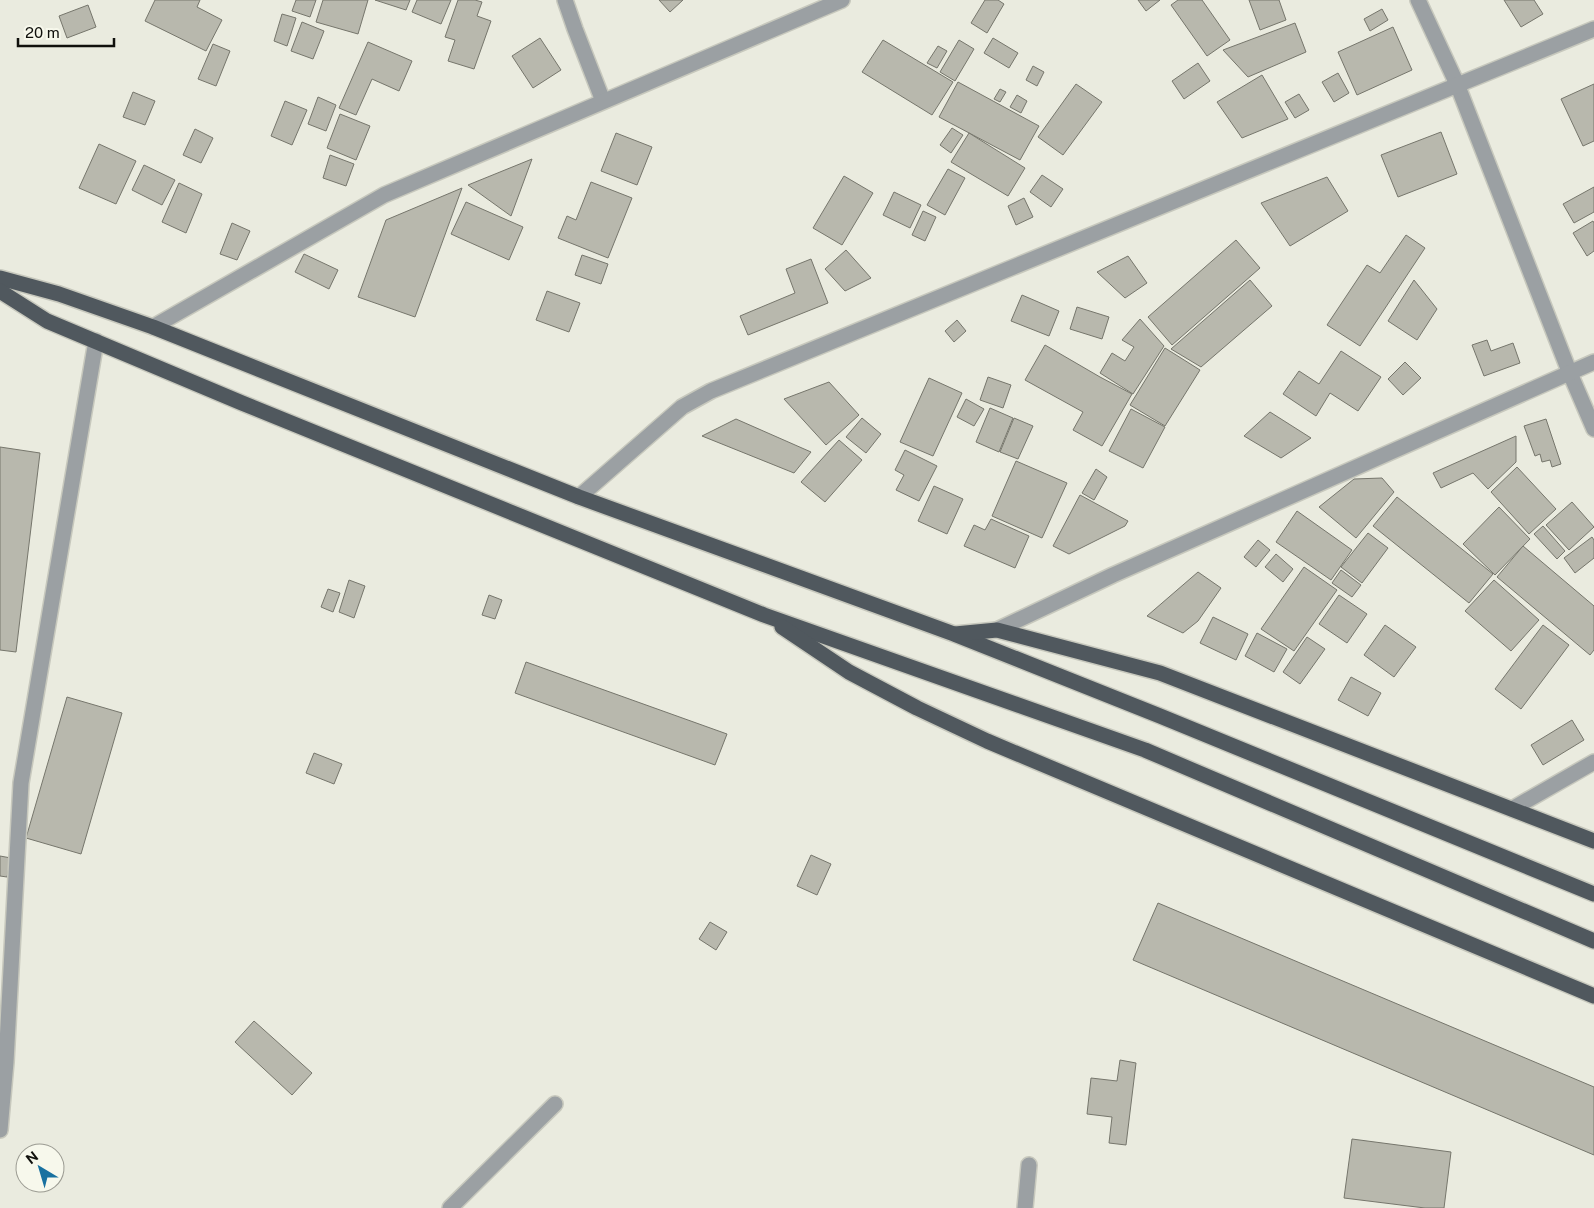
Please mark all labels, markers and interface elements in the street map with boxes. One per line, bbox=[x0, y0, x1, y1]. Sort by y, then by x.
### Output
scale bar bbox=[18, 15, 114, 47]
text: 20 m bbox=[25, 24, 60, 41]
north arrow bbox=[15, 1143, 65, 1193]
text: N bbox=[23, 1148, 41, 1167]

